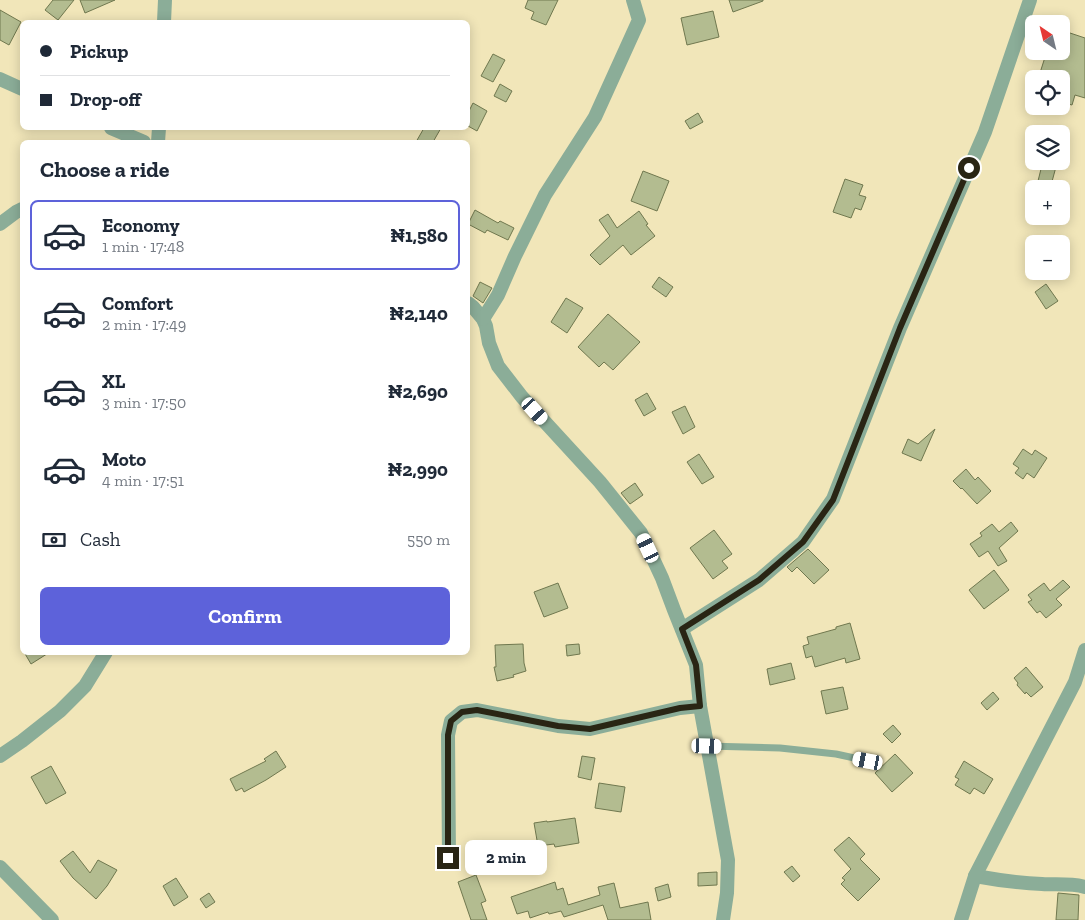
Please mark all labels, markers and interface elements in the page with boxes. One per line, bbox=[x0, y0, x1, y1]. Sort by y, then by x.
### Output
north arrow bbox=[1025, 15, 1070, 60]
map controls bbox=[1025, 15, 1070, 280]
text: Pickup bbox=[70, 40, 128, 63]
button: locate bbox=[1025, 70, 1070, 115]
text: Drop-off bbox=[70, 88, 141, 111]
button: layers bbox=[1025, 125, 1070, 170]
text: Choose a ride bbox=[40, 156, 170, 183]
route start bbox=[958, 157, 980, 179]
button: + bbox=[1025, 180, 1070, 225]
icon: car bbox=[42, 213, 87, 258]
text: Economy bbox=[102, 214, 180, 237]
text: ₦1,580 bbox=[390, 224, 448, 247]
button: − bbox=[1025, 235, 1070, 280]
text: 1 min · 17:48 bbox=[102, 237, 184, 256]
icon: car bbox=[42, 291, 87, 336]
text: Comfort bbox=[102, 292, 173, 315]
text: ₦2,140 bbox=[389, 302, 448, 325]
text: 2 min · 17:49 bbox=[102, 315, 186, 334]
icon: car bbox=[42, 369, 87, 414]
text: XL bbox=[102, 370, 125, 393]
text: ₦2,690 bbox=[388, 380, 448, 403]
text: 3 min · 17:50 bbox=[102, 393, 186, 412]
car bbox=[519, 395, 550, 427]
icon: car bbox=[42, 447, 87, 492]
text: Moto bbox=[102, 448, 146, 471]
text: ₦2,990 bbox=[387, 458, 448, 481]
text: 4 min · 17:51 bbox=[102, 471, 184, 490]
icon: cash bbox=[40, 526, 68, 554]
text: Cash bbox=[80, 528, 120, 551]
text: 550 m bbox=[407, 530, 450, 549]
car bbox=[634, 531, 661, 565]
button: Confirm bbox=[40, 587, 450, 645]
car bbox=[691, 738, 722, 754]
car bbox=[851, 751, 884, 771]
callout: 2 min bbox=[466, 840, 548, 876]
route end bbox=[437, 847, 459, 869]
text: 2 min bbox=[486, 848, 526, 867]

